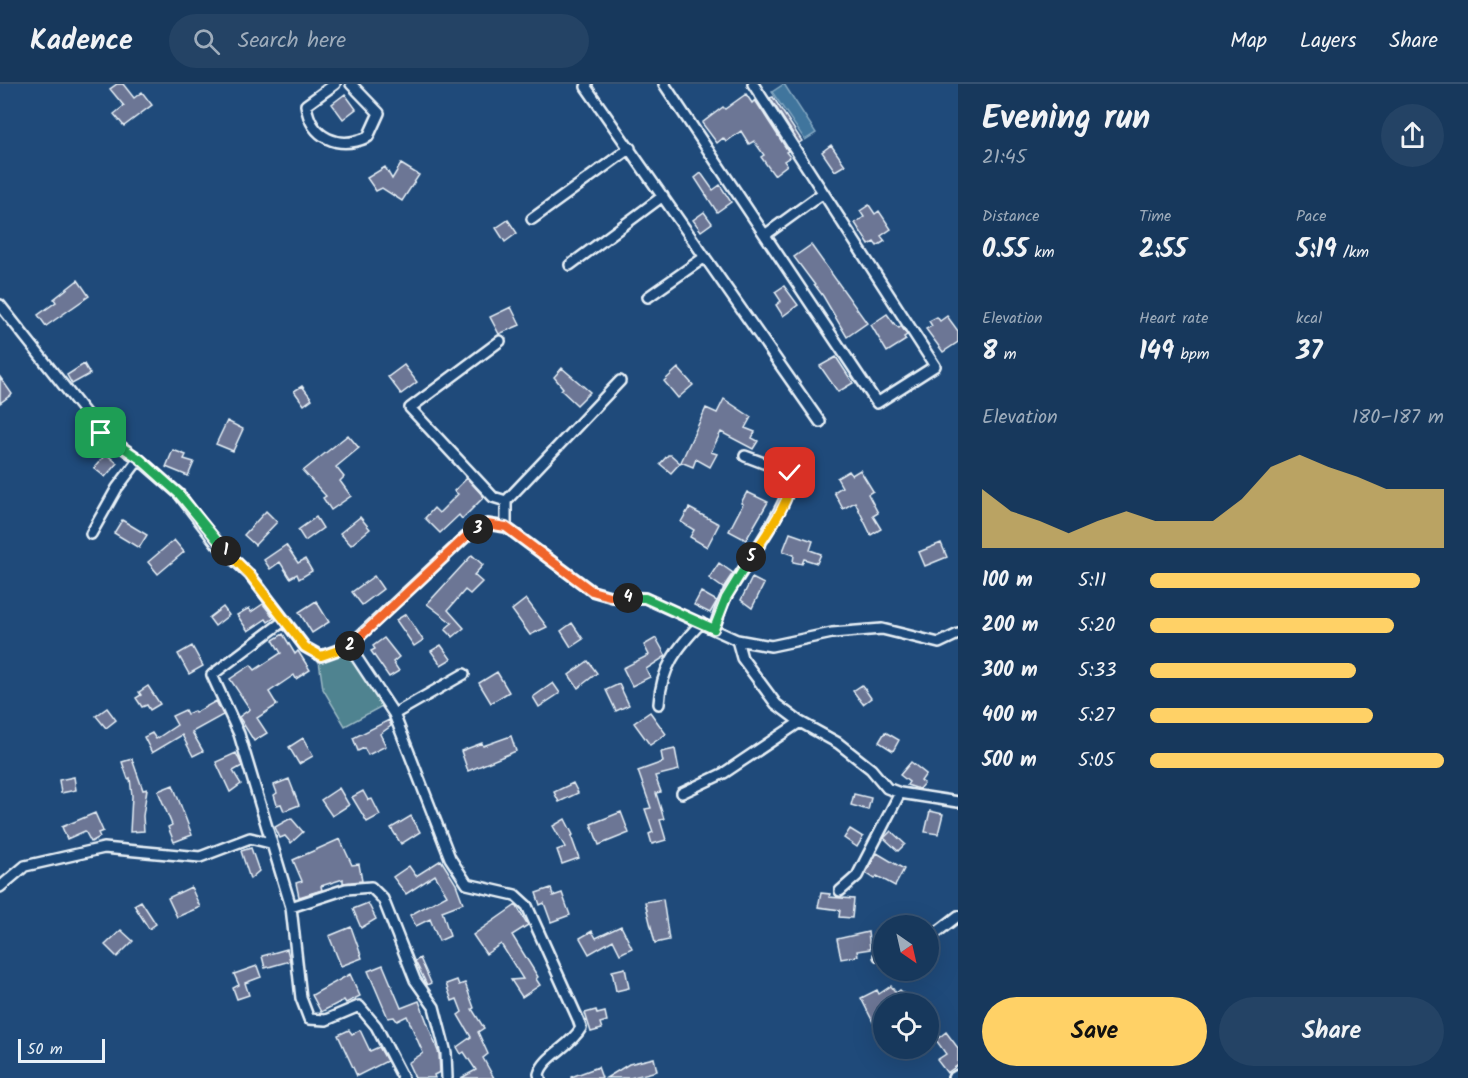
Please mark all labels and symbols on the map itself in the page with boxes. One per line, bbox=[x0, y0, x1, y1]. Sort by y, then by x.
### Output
pin bbox=[75, 407, 126, 458]
pin bbox=[764, 447, 815, 498]
pin: 3 bbox=[463, 514, 493, 544]
pin: 1 bbox=[211, 536, 241, 566]
pin: 5 bbox=[736, 542, 766, 572]
pin: 4 bbox=[613, 583, 643, 613]
pin: 2 bbox=[335, 631, 365, 661]
north arrow bbox=[873, 915, 939, 981]
scale bar bbox=[18, 1036, 105, 1064]

